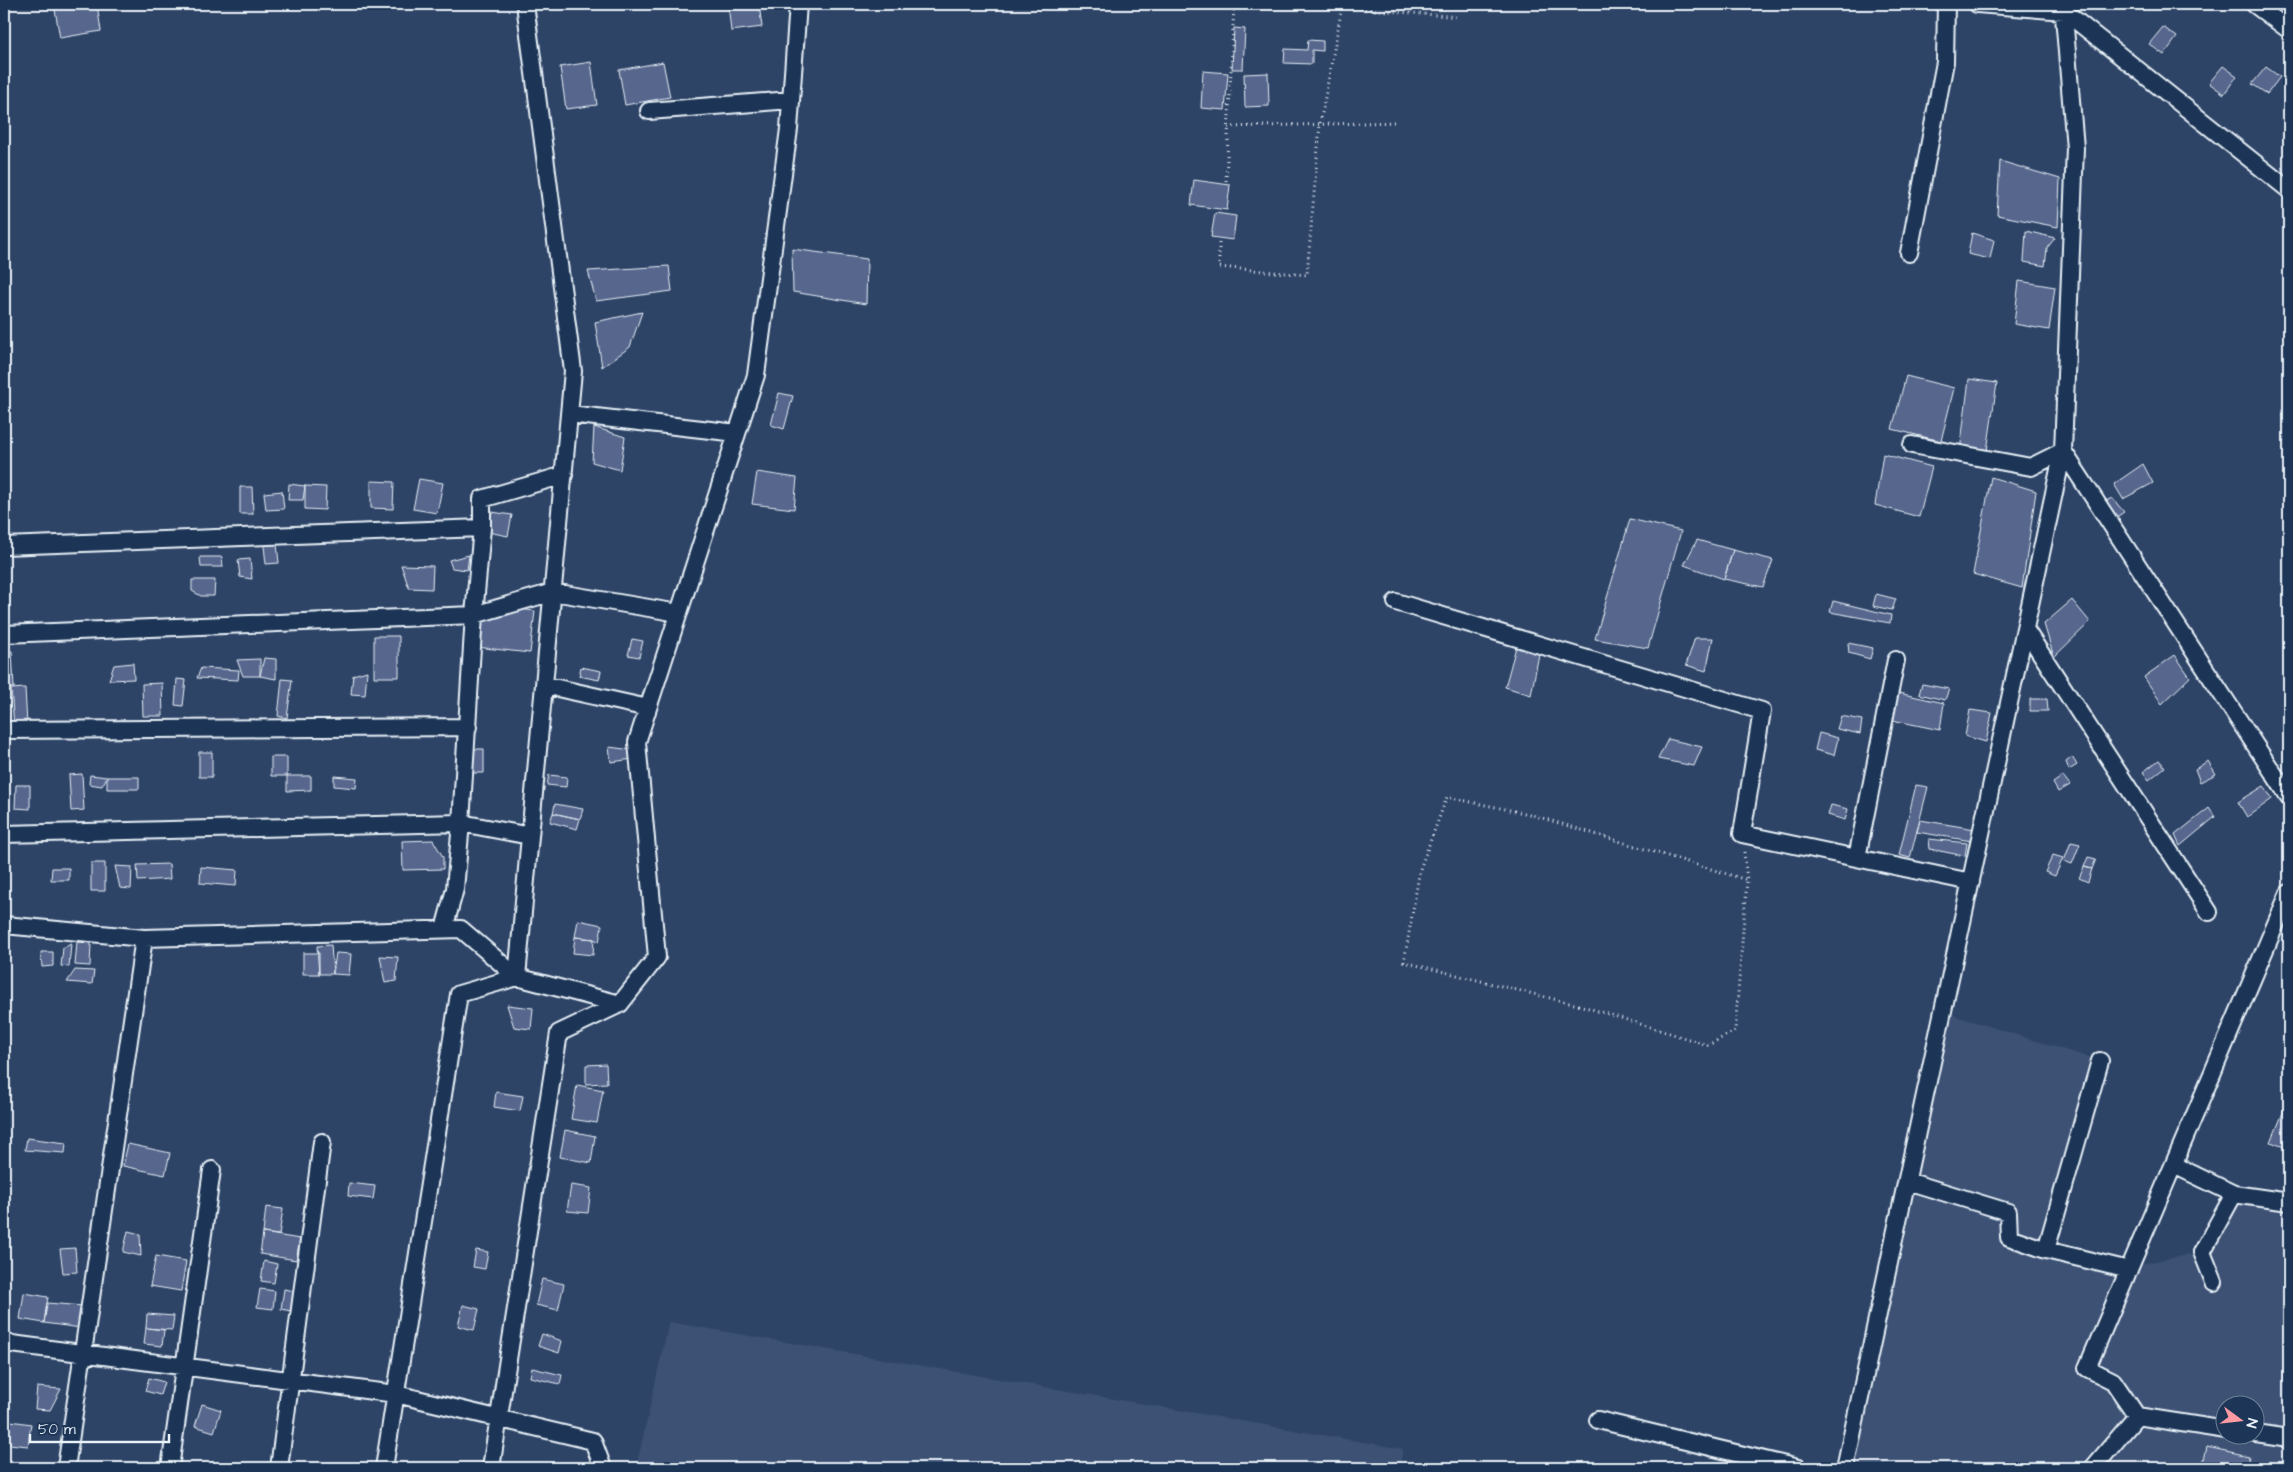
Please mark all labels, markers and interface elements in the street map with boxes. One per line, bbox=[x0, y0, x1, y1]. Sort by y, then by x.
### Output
north arrow bbox=[2216, 1394, 2266, 1444]
scale bar bbox=[30, 1412, 169, 1444]
text: N bbox=[2241, 1416, 2262, 1430]
text: 50 m bbox=[38, 1419, 76, 1440]

